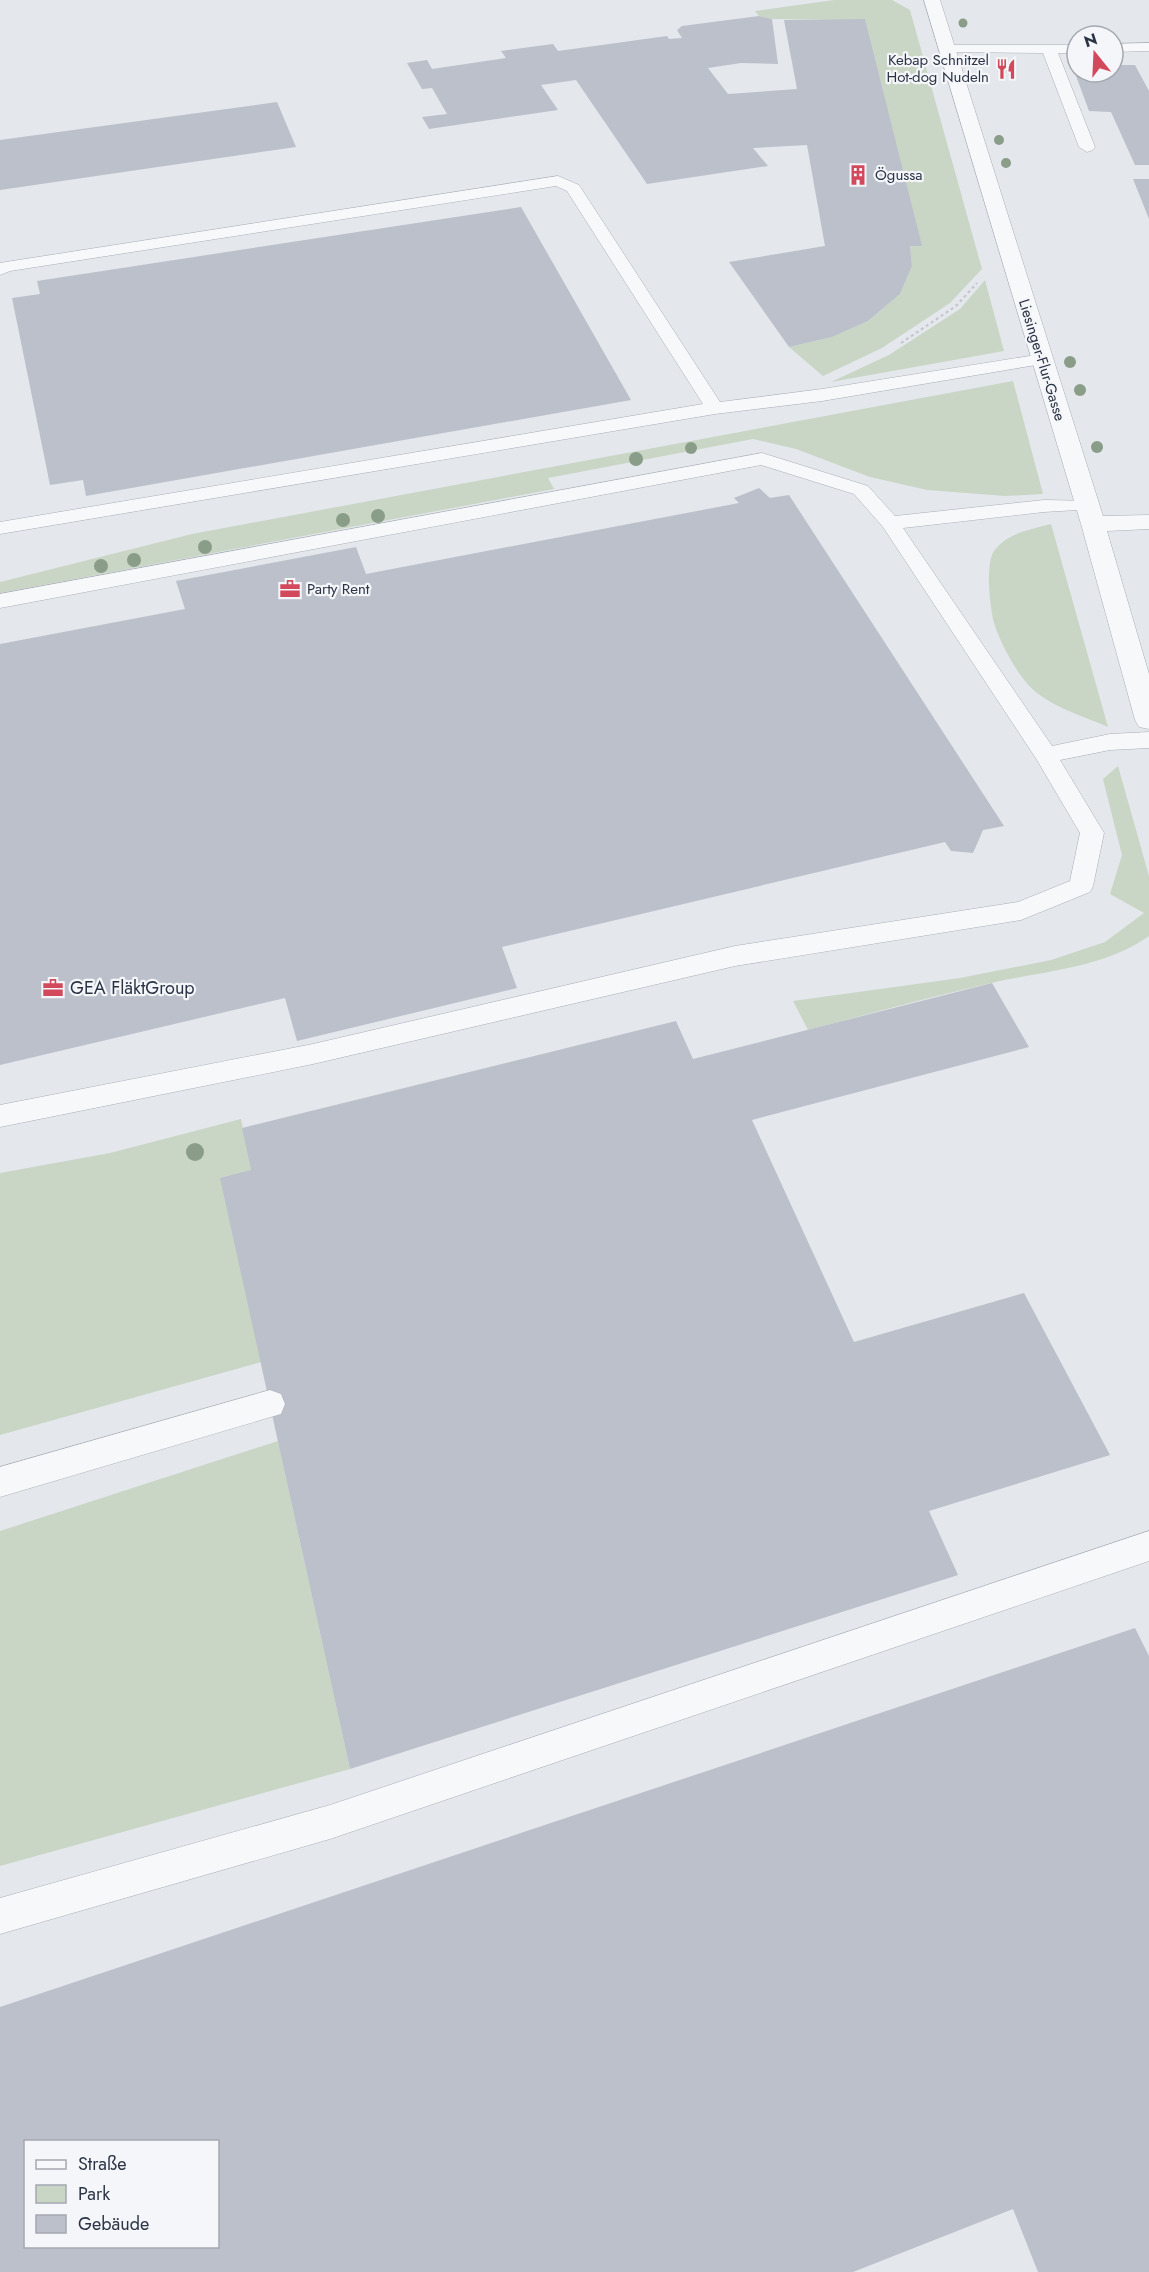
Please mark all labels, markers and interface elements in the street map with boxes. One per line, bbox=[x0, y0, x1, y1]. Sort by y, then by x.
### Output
north arrow bbox=[1065, 24, 1125, 84]
text: N bbox=[1081, 27, 1100, 53]
place label: Kebap Schnitzel Hot-dog Nudeln bbox=[886, 49, 989, 88]
restaurant icon: Kebap Schnitzel Hot-dog Nudeln bbox=[994, 57, 1018, 81]
building icon: Ögussa bbox=[846, 163, 870, 187]
place label: Ögussa bbox=[875, 164, 923, 186]
street label: Liesinger-Flur-Gasse bbox=[1013, 296, 1071, 424]
office icon: Party Rent bbox=[278, 577, 302, 601]
place label: Party Rent bbox=[307, 578, 370, 600]
place label: GEA FläktGroup bbox=[70, 975, 195, 1001]
office icon: GEA FläktGroup bbox=[41, 976, 65, 1000]
legend bbox=[24, 2140, 219, 2248]
text: Straße bbox=[78, 2151, 126, 2177]
text: Park bbox=[78, 2181, 110, 2207]
text: Gebäude bbox=[78, 2211, 149, 2237]

